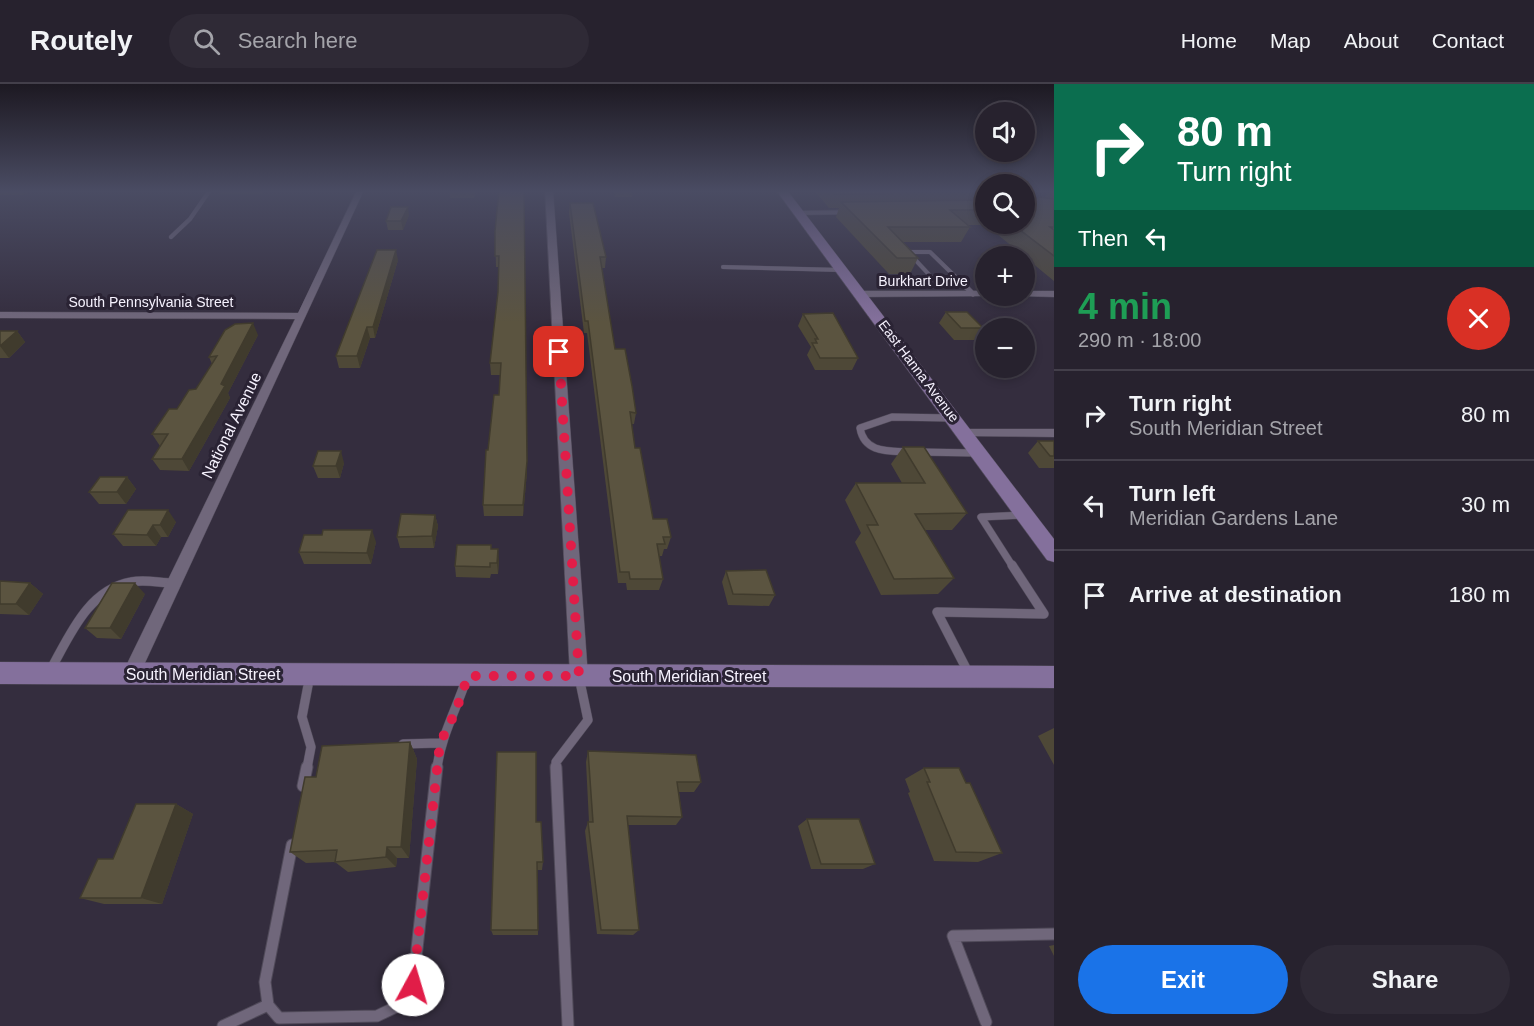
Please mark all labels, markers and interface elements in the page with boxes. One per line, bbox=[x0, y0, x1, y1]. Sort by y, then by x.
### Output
search box bbox=[169, 14, 589, 68]
text: Routely bbox=[30, 25, 133, 56]
icon: search bbox=[190, 25, 223, 58]
text: Search here bbox=[238, 28, 358, 53]
text: Home bbox=[1181, 29, 1237, 52]
text: Map bbox=[1270, 29, 1311, 52]
text: About bbox=[1344, 29, 1399, 52]
text: Contact bbox=[1432, 29, 1504, 52]
map controls bbox=[975, 102, 1035, 378]
button: sound bbox=[975, 102, 1035, 162]
icon: right bbox=[1078, 108, 1156, 186]
text: 80 m bbox=[1177, 108, 1273, 155]
text: Turn right bbox=[1177, 157, 1292, 187]
button: search bbox=[975, 174, 1035, 234]
icon: left bbox=[1140, 222, 1173, 255]
text: Then bbox=[1078, 226, 1128, 251]
button: + bbox=[975, 246, 1035, 306]
street label: Burkhart Drive bbox=[878, 273, 968, 289]
text: 4 min bbox=[1078, 286, 1172, 327]
button: close bbox=[1447, 287, 1510, 350]
street label: South Pennsylvania Street bbox=[69, 294, 234, 310]
street label: East Hanna Avenue bbox=[875, 317, 963, 425]
button: − bbox=[975, 318, 1035, 378]
pin bbox=[533, 326, 584, 377]
text: 290 m · 18:00 bbox=[1078, 329, 1201, 351]
icon: arrive bbox=[542, 335, 575, 368]
street label: National Avenue bbox=[198, 369, 265, 481]
text: Turn right bbox=[1129, 391, 1231, 416]
icon: right bbox=[1078, 399, 1111, 432]
text: 80 m bbox=[1461, 402, 1510, 427]
text: South Meridian Street bbox=[1129, 417, 1322, 439]
text: Turn left bbox=[1129, 481, 1215, 506]
icon: left bbox=[1078, 489, 1111, 522]
text: 30 m bbox=[1461, 492, 1510, 517]
text: Meridian Gardens Lane bbox=[1129, 507, 1338, 529]
icon: arrive bbox=[1078, 579, 1111, 612]
text: Arrive at destination bbox=[1129, 582, 1342, 607]
text: 180 m bbox=[1449, 582, 1510, 607]
street label: South Meridian Street bbox=[126, 666, 281, 683]
street label: South Meridian Street bbox=[612, 668, 767, 685]
button: Exit bbox=[1078, 945, 1288, 1014]
button: Share bbox=[1300, 945, 1510, 1014]
position arrow bbox=[381, 953, 445, 1017]

